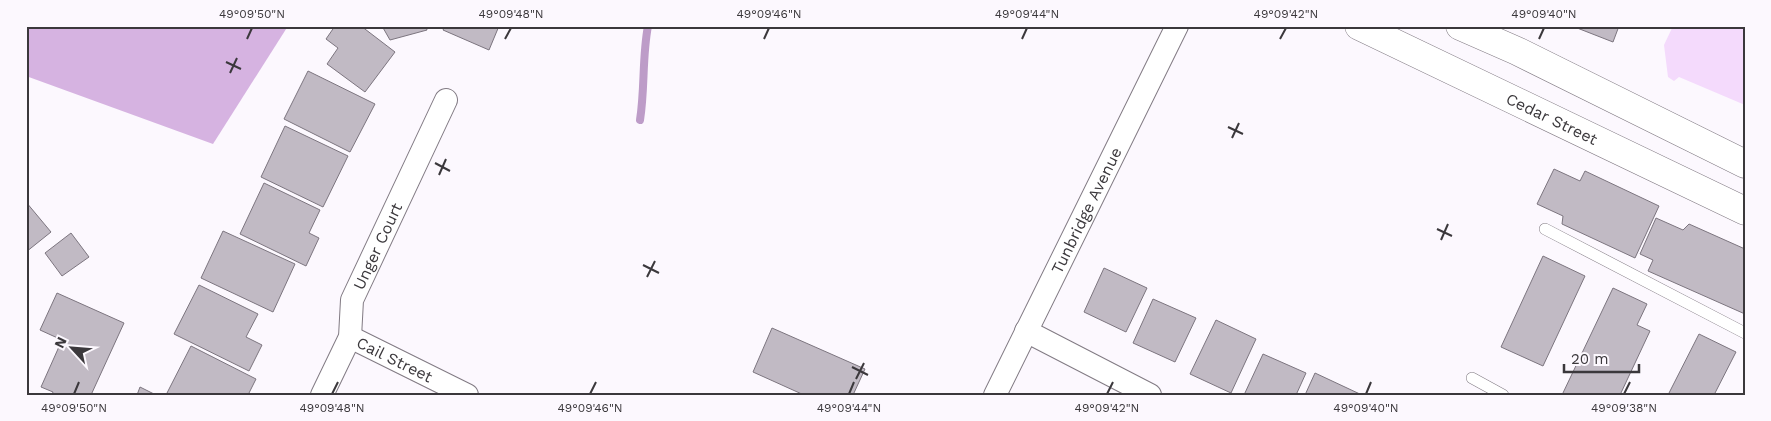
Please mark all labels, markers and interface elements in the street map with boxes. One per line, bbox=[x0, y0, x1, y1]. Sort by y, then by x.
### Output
text: 49°09'50"N bbox=[219, 7, 285, 21]
text: 49°09'48"N bbox=[478, 7, 544, 21]
text: 49°09'46"N bbox=[736, 7, 802, 21]
text: 49°09'44"N bbox=[995, 7, 1059, 21]
text: 49°09'42"N bbox=[1254, 7, 1318, 21]
text: 49°09'40"N bbox=[1511, 7, 1577, 21]
street label: Cedar Street bbox=[1503, 89, 1601, 149]
street label: Tunbridge Avenue bbox=[1047, 144, 1126, 277]
street label: Unger Court bbox=[349, 200, 406, 293]
north arrow bbox=[48, 324, 98, 374]
street label: Cail Street bbox=[353, 333, 436, 387]
text: N bbox=[51, 334, 70, 350]
scale bar bbox=[1564, 341, 1638, 373]
text: 20 m bbox=[1571, 350, 1609, 368]
text: 49°09'50"N bbox=[41, 401, 107, 415]
text: 49°09'48"N bbox=[299, 401, 365, 415]
text: 49°09'46"N bbox=[557, 401, 623, 415]
text: 49°09'44"N bbox=[817, 401, 881, 415]
text: 49°09'42"N bbox=[1075, 401, 1139, 415]
text: 49°09'40"N bbox=[1333, 401, 1399, 415]
text: 49°09'38"N bbox=[1591, 401, 1657, 415]

